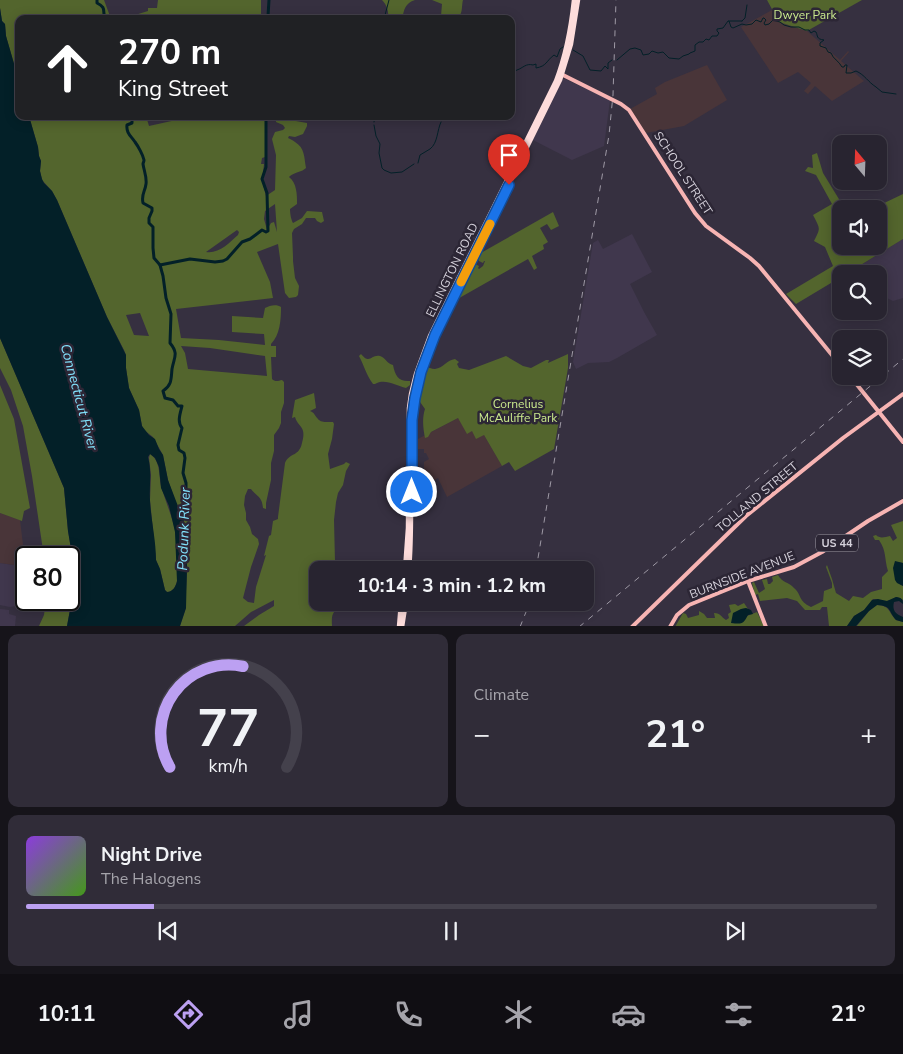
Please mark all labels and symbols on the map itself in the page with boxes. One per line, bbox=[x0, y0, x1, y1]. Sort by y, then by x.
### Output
park label: Dwyer Park bbox=[773, 7, 838, 23]
street label: SCHOOL STREET bbox=[650, 128, 716, 218]
pin bbox=[488, 134, 530, 185]
north arrow bbox=[832, 135, 888, 190]
street label: ELLINGTON ROAD bbox=[422, 220, 482, 320]
water label: Connecticut River bbox=[56, 342, 103, 453]
park label: Cornelius McAuliffe Park bbox=[479, 396, 558, 426]
street label: TOLLAND STREET bbox=[713, 458, 802, 536]
position arrow bbox=[385, 465, 437, 517]
water label: Podunk River bbox=[173, 486, 195, 571]
road number: US 44 bbox=[816, 534, 858, 552]
speed limit sign: 80 bbox=[15, 546, 80, 611]
street label: BURNSIDE AVENUE bbox=[687, 548, 797, 602]

